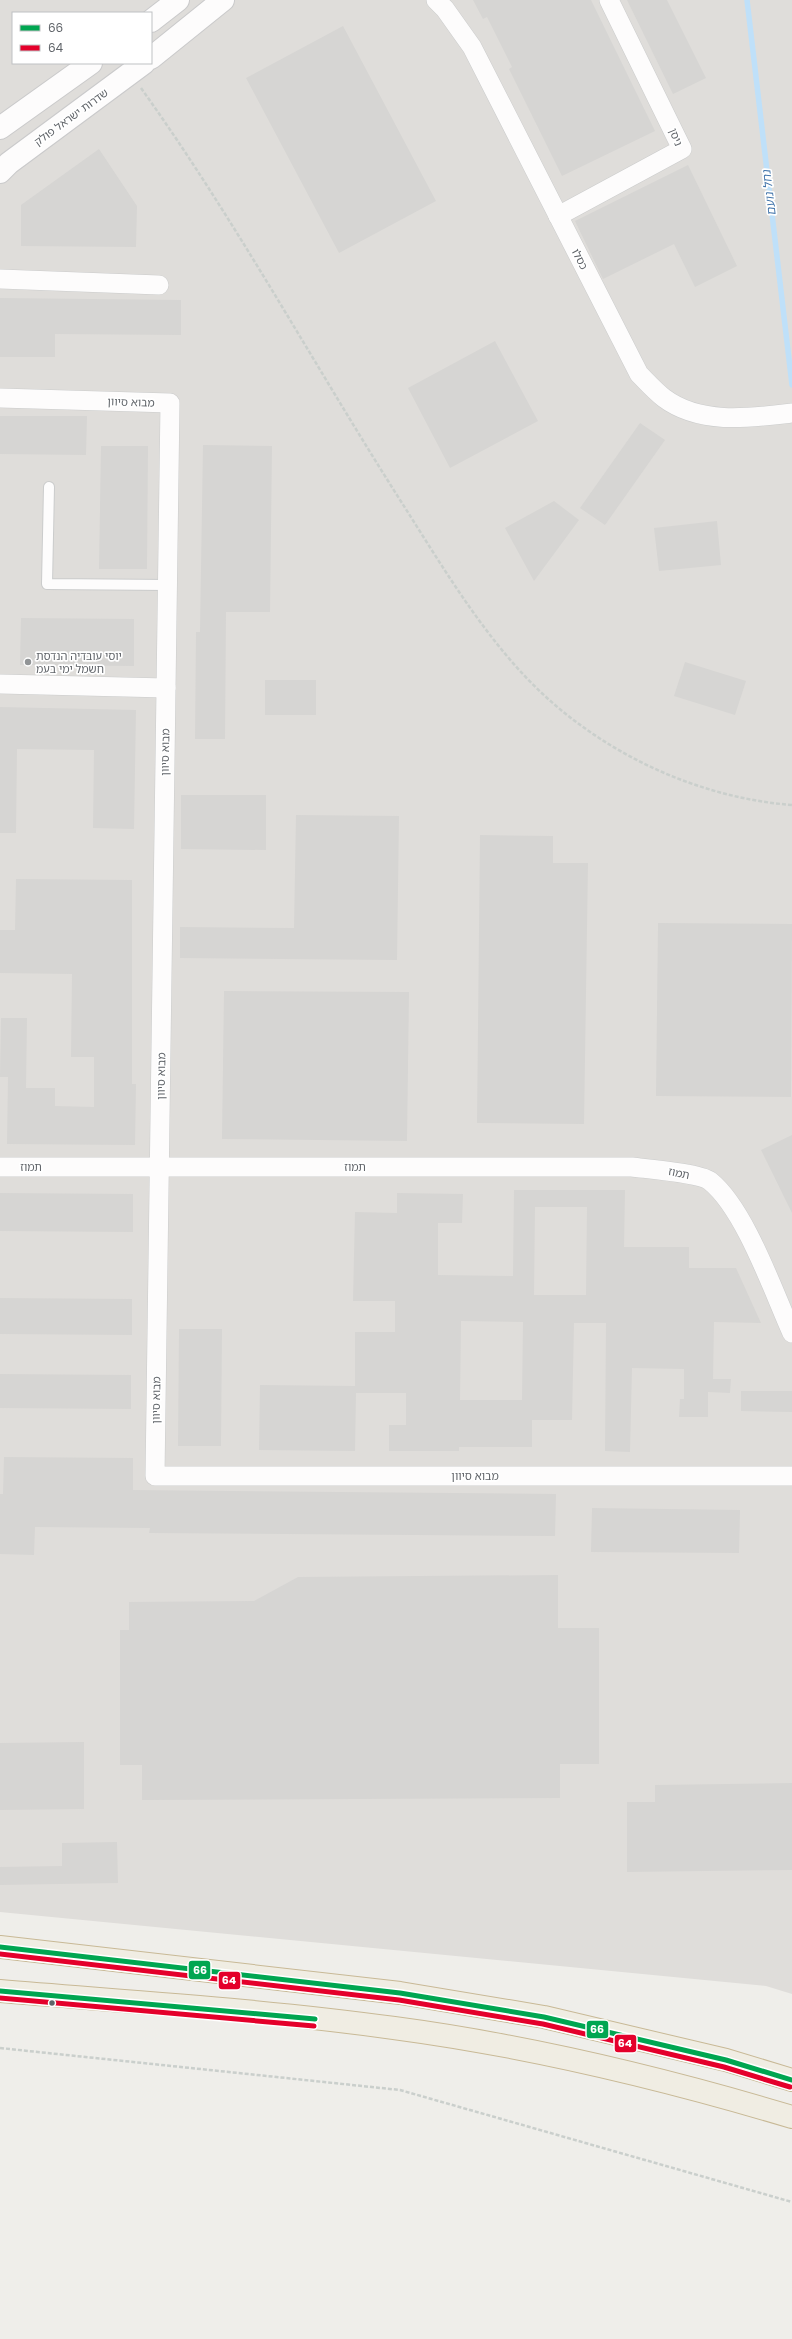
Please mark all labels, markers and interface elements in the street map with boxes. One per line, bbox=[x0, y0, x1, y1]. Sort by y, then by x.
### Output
legend bbox=[12, 12, 152, 64]
text: 66 bbox=[48, 19, 63, 36]
text: 64 bbox=[48, 39, 64, 56]
street label: שדרות ישראל פולק bbox=[31, 85, 111, 149]
street label: ניסן bbox=[665, 126, 687, 148]
water label: נחל נועם bbox=[757, 168, 780, 217]
street label: כסלו bbox=[568, 246, 592, 273]
street label: מבוא סיוון bbox=[107, 393, 155, 411]
place label: יוסי עובדיה הנדסת חשמל ימי בעמ bbox=[36, 648, 122, 677]
marker: יוסי עובדיה הנדסת חשמל ימי בעמ bbox=[23, 657, 33, 667]
street label: מבוא סיוון bbox=[157, 728, 173, 776]
street label: מבוא סיוון bbox=[153, 1052, 169, 1100]
street label: תמוז bbox=[20, 1159, 42, 1175]
street label: תמוז bbox=[344, 1159, 366, 1175]
street label: תמוז bbox=[667, 1163, 691, 1183]
street label: מבוא סיוון bbox=[148, 1376, 164, 1424]
street label: מבוא סיוון bbox=[451, 1468, 499, 1484]
line badge: 66 bbox=[188, 1960, 211, 1980]
text: 66 bbox=[193, 1962, 207, 1978]
line badge: 64 bbox=[218, 1971, 241, 1990]
text: 64 bbox=[222, 1972, 237, 1988]
unlabelled marker bbox=[47, 1998, 57, 2008]
line badge: 66 bbox=[586, 2020, 609, 2039]
text: 66 bbox=[590, 2021, 604, 2037]
line badge: 64 bbox=[614, 2034, 637, 2053]
text: 64 bbox=[618, 2035, 633, 2051]

